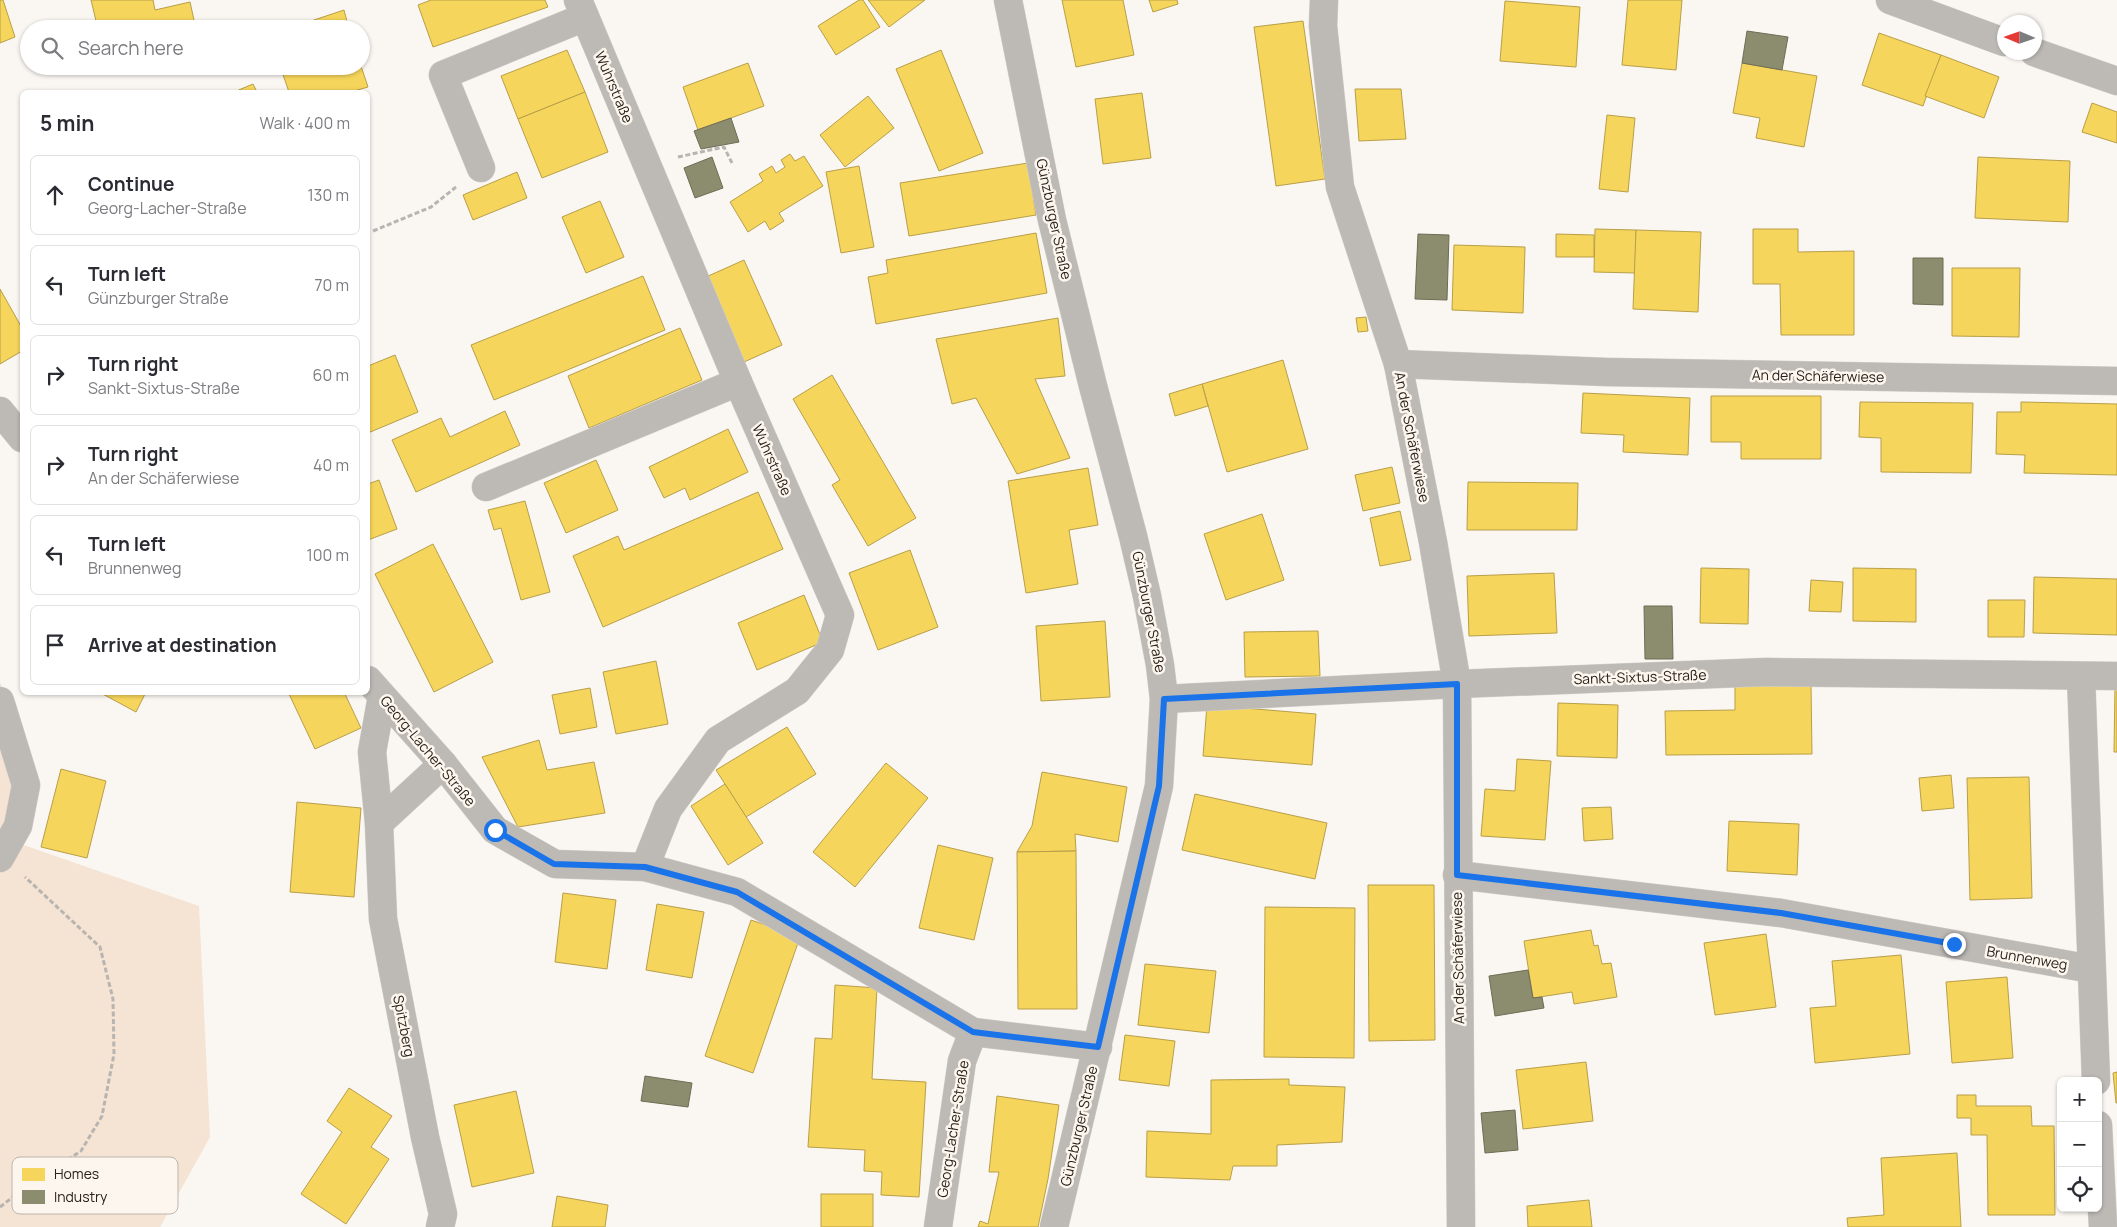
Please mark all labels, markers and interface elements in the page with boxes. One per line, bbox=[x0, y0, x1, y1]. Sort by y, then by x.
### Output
north arrow bbox=[1997, 15, 2042, 60]
search box bbox=[20, 20, 370, 75]
icon: search bbox=[38, 34, 66, 62]
text: Search here bbox=[78, 35, 184, 61]
street label: Wuhrstraße bbox=[591, 48, 638, 126]
text: 5 min bbox=[40, 109, 94, 137]
text: Walk · 400 m bbox=[259, 112, 350, 134]
street label: Günzburger Straße bbox=[1032, 157, 1077, 281]
text: Continue bbox=[88, 171, 174, 197]
icon: ahead bbox=[41, 181, 69, 209]
text: 130 m bbox=[307, 184, 349, 206]
text: Georg-Lacher-Straße bbox=[88, 197, 247, 219]
text: Turn left bbox=[88, 261, 166, 287]
icon: left bbox=[41, 271, 69, 299]
text: 70 m bbox=[314, 274, 349, 296]
text: Günzburger Straße bbox=[88, 287, 229, 309]
text: Turn right bbox=[88, 351, 178, 377]
icon: right bbox=[41, 361, 69, 389]
text: 60 m bbox=[313, 364, 349, 386]
street label: An der Schäferwiese bbox=[1752, 365, 1884, 386]
street label: An der Schäferwiese bbox=[1391, 370, 1434, 504]
text: Sankt-Sixtus-Straße bbox=[88, 377, 240, 399]
street label: Wuhrstraße bbox=[748, 421, 797, 498]
text: Turn right bbox=[88, 441, 178, 467]
icon: right bbox=[41, 451, 69, 479]
text: 40 m bbox=[313, 454, 349, 476]
text: An der Schäferwiese bbox=[88, 467, 239, 489]
text: Turn left bbox=[88, 531, 166, 557]
icon: left bbox=[41, 541, 69, 569]
text: 100 m bbox=[306, 544, 349, 566]
street label: Günzburger Straße bbox=[1128, 550, 1171, 674]
text: Brunnenweg bbox=[88, 557, 181, 579]
icon: arrive bbox=[41, 631, 69, 659]
text: Arrive at destination bbox=[88, 632, 277, 658]
street label: Sankt-Sixtus-Straße bbox=[1573, 665, 1707, 688]
street label: Georg-Lacher-Straße bbox=[377, 691, 480, 810]
route start bbox=[484, 819, 507, 842]
street label: An der Schäferwiese bbox=[1447, 892, 1468, 1024]
route end bbox=[1943, 933, 1966, 956]
street label: Brunnenweg bbox=[1985, 941, 2069, 974]
street label: Spitzberg bbox=[389, 993, 420, 1059]
street label: Georg-Lacher-Straße bbox=[932, 1059, 973, 1199]
street label: Günzburger Straße bbox=[1055, 1064, 1102, 1188]
map controls bbox=[2057, 1077, 2102, 1212]
button: + bbox=[2057, 1077, 2102, 1122]
button: − bbox=[2057, 1122, 2102, 1167]
legend bbox=[12, 1157, 178, 1214]
text: Homes bbox=[54, 1164, 99, 1183]
button: locate bbox=[2057, 1167, 2102, 1212]
text: Industry bbox=[54, 1187, 108, 1206]

